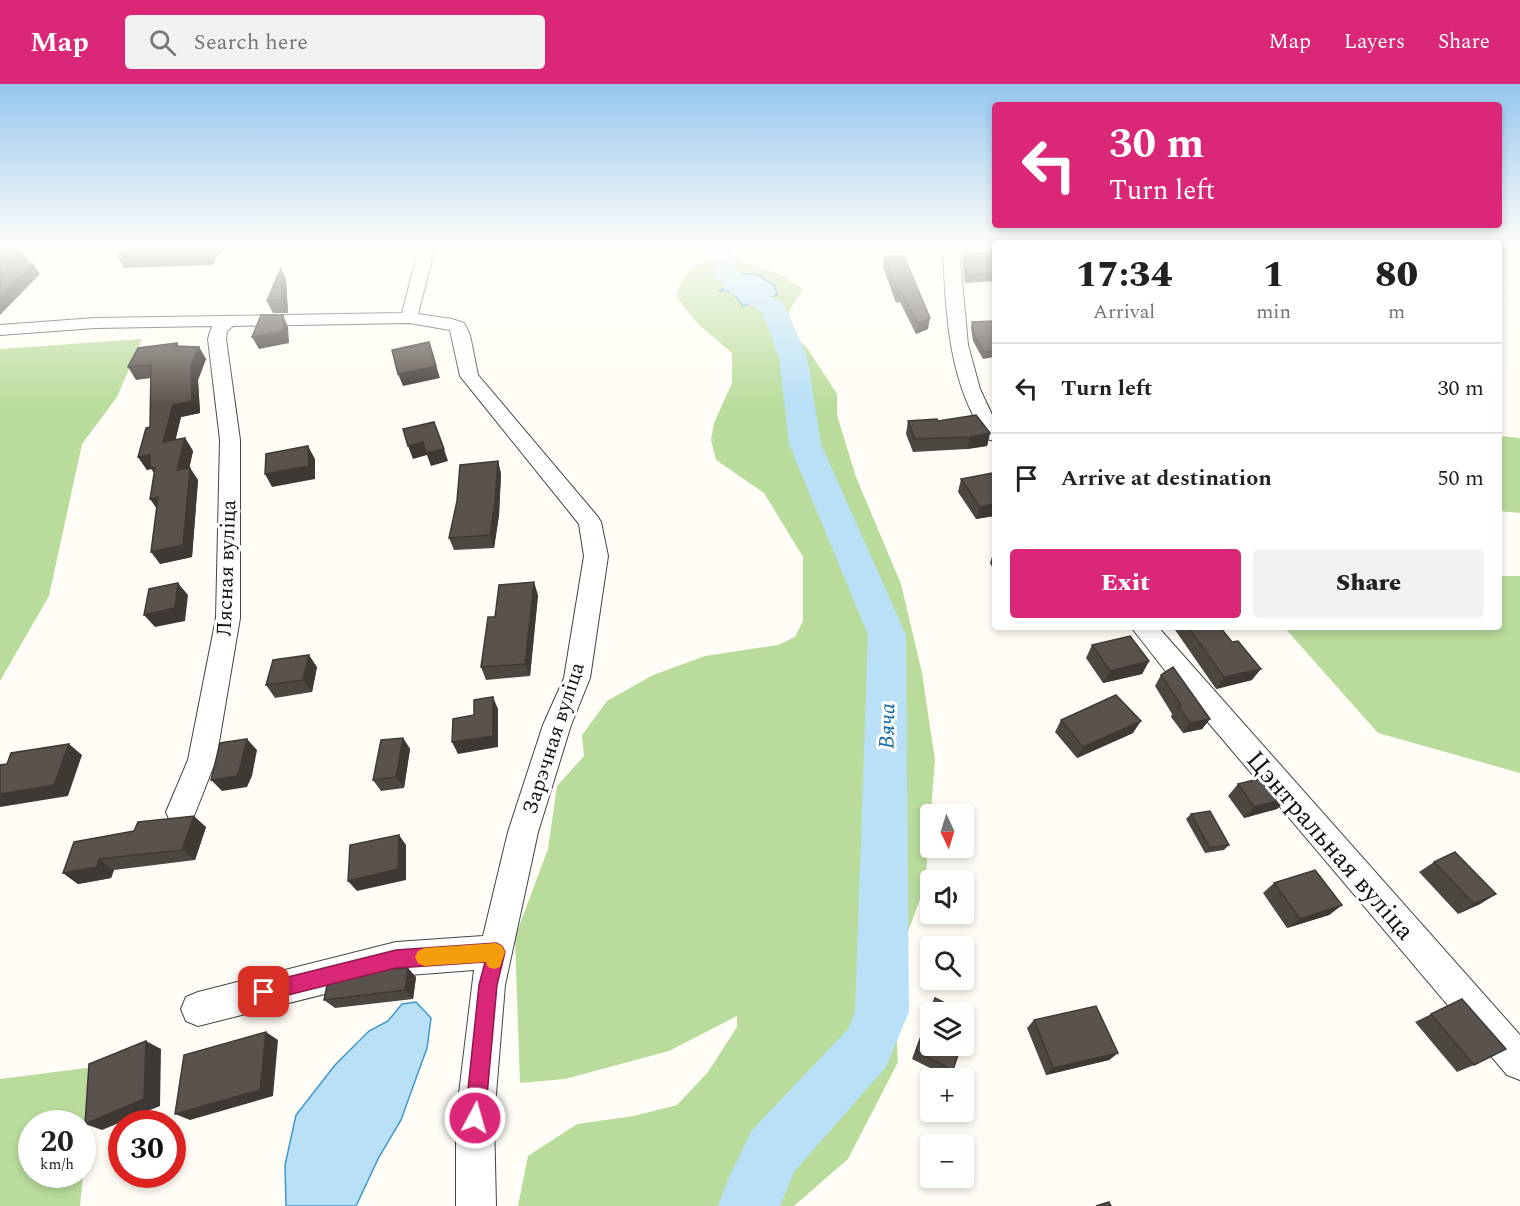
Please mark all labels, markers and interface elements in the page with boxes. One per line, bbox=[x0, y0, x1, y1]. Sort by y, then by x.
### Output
search box bbox=[125, 15, 545, 69]
text: Map bbox=[30, 21, 89, 64]
icon: search bbox=[146, 26, 179, 59]
text: Search here bbox=[194, 26, 308, 59]
text: Map bbox=[1269, 26, 1311, 58]
text: Layers bbox=[1344, 26, 1405, 58]
text: Share bbox=[1438, 26, 1490, 58]
text: 30 m bbox=[1109, 113, 1204, 176]
icon: left bbox=[1010, 126, 1088, 204]
text: Turn left bbox=[1109, 170, 1215, 212]
text: 17:34 bbox=[1076, 248, 1172, 303]
text: 1 bbox=[1263, 248, 1284, 303]
text: 80 bbox=[1375, 248, 1418, 303]
text: Arrival bbox=[1093, 297, 1155, 327]
text: min bbox=[1256, 297, 1291, 327]
text: m bbox=[1388, 297, 1405, 327]
icon: left bbox=[1010, 372, 1043, 405]
text: Turn left bbox=[1061, 372, 1153, 405]
text: 30 m bbox=[1438, 372, 1484, 405]
icon: arrive bbox=[1010, 462, 1043, 495]
text: Arrive at destination bbox=[1061, 462, 1272, 495]
text: 50 m bbox=[1438, 462, 1484, 495]
street label: Лясная вуліца bbox=[209, 498, 245, 637]
button: Exit bbox=[1010, 549, 1241, 618]
button: Share bbox=[1253, 549, 1484, 618]
street label: Зарэчная вуліца bbox=[514, 657, 594, 819]
water label: Вяча bbox=[871, 703, 904, 749]
street label: Цэнтральная вуліца bbox=[1236, 742, 1424, 950]
north arrow bbox=[920, 804, 974, 858]
map controls bbox=[920, 804, 974, 1188]
button: sound bbox=[920, 870, 974, 924]
button: search bbox=[920, 936, 974, 990]
pin bbox=[238, 966, 289, 1017]
icon: arrive bbox=[247, 975, 280, 1008]
button: layers bbox=[920, 1002, 974, 1056]
button: + bbox=[920, 1068, 974, 1122]
position arrow bbox=[443, 1086, 507, 1150]
speed limit sign: 30 bbox=[108, 1110, 186, 1188]
text: 20 bbox=[40, 1119, 74, 1165]
button: − bbox=[920, 1134, 974, 1188]
text: km/h bbox=[40, 1153, 74, 1176]

